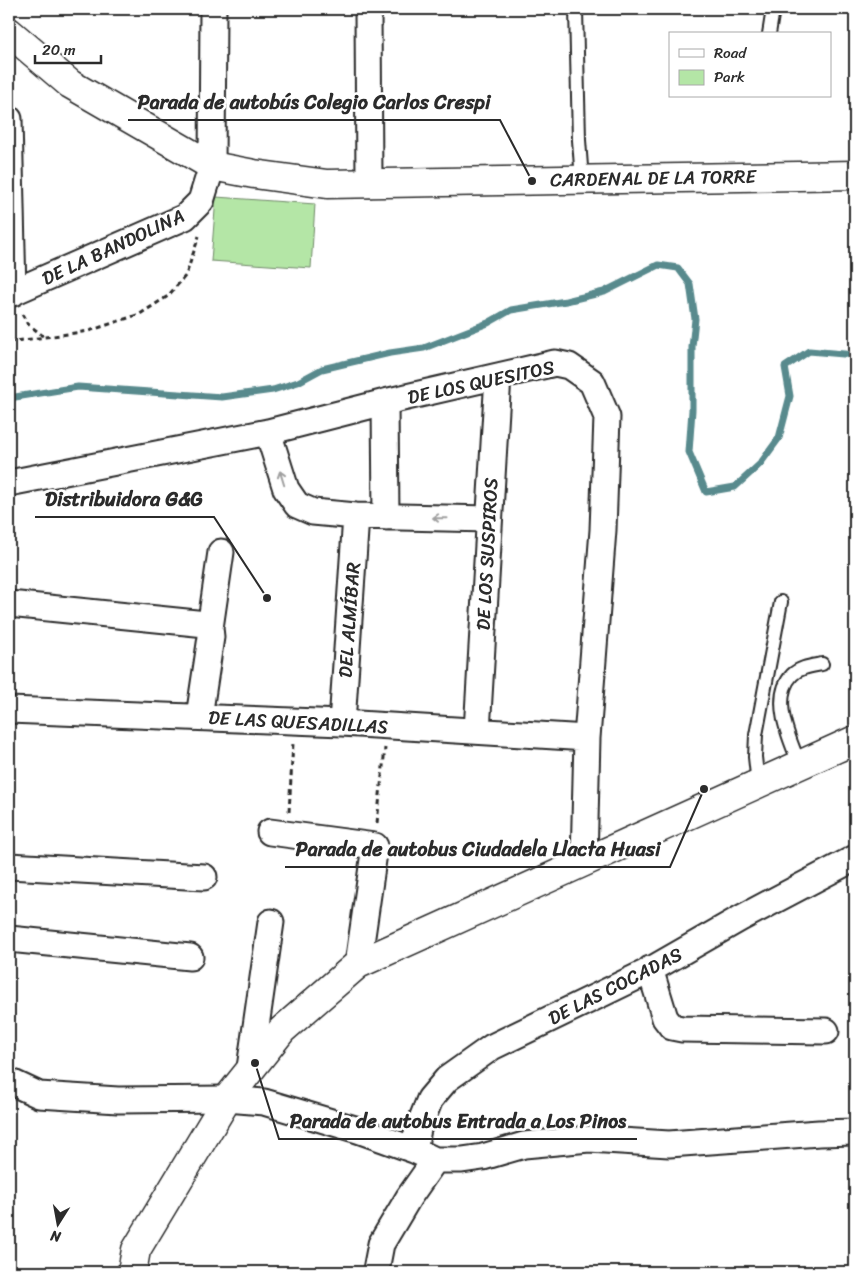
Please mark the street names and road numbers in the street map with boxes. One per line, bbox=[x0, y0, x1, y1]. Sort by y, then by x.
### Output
street label: CARDENAL DE LA TORRE bbox=[550, 160, 758, 196]
street label: DE LA BANDOLINA bbox=[36, 199, 190, 295]
street label: DE LOS QUESITOS bbox=[405, 350, 558, 414]
street label: DE LOS SUSPIROS bbox=[467, 477, 507, 631]
street label: DEL ALMÍBAR bbox=[329, 561, 369, 679]
street label: DE LAS QUESADILLAS bbox=[207, 701, 389, 743]
street label: DE LAS COCADAS bbox=[542, 938, 688, 1034]

